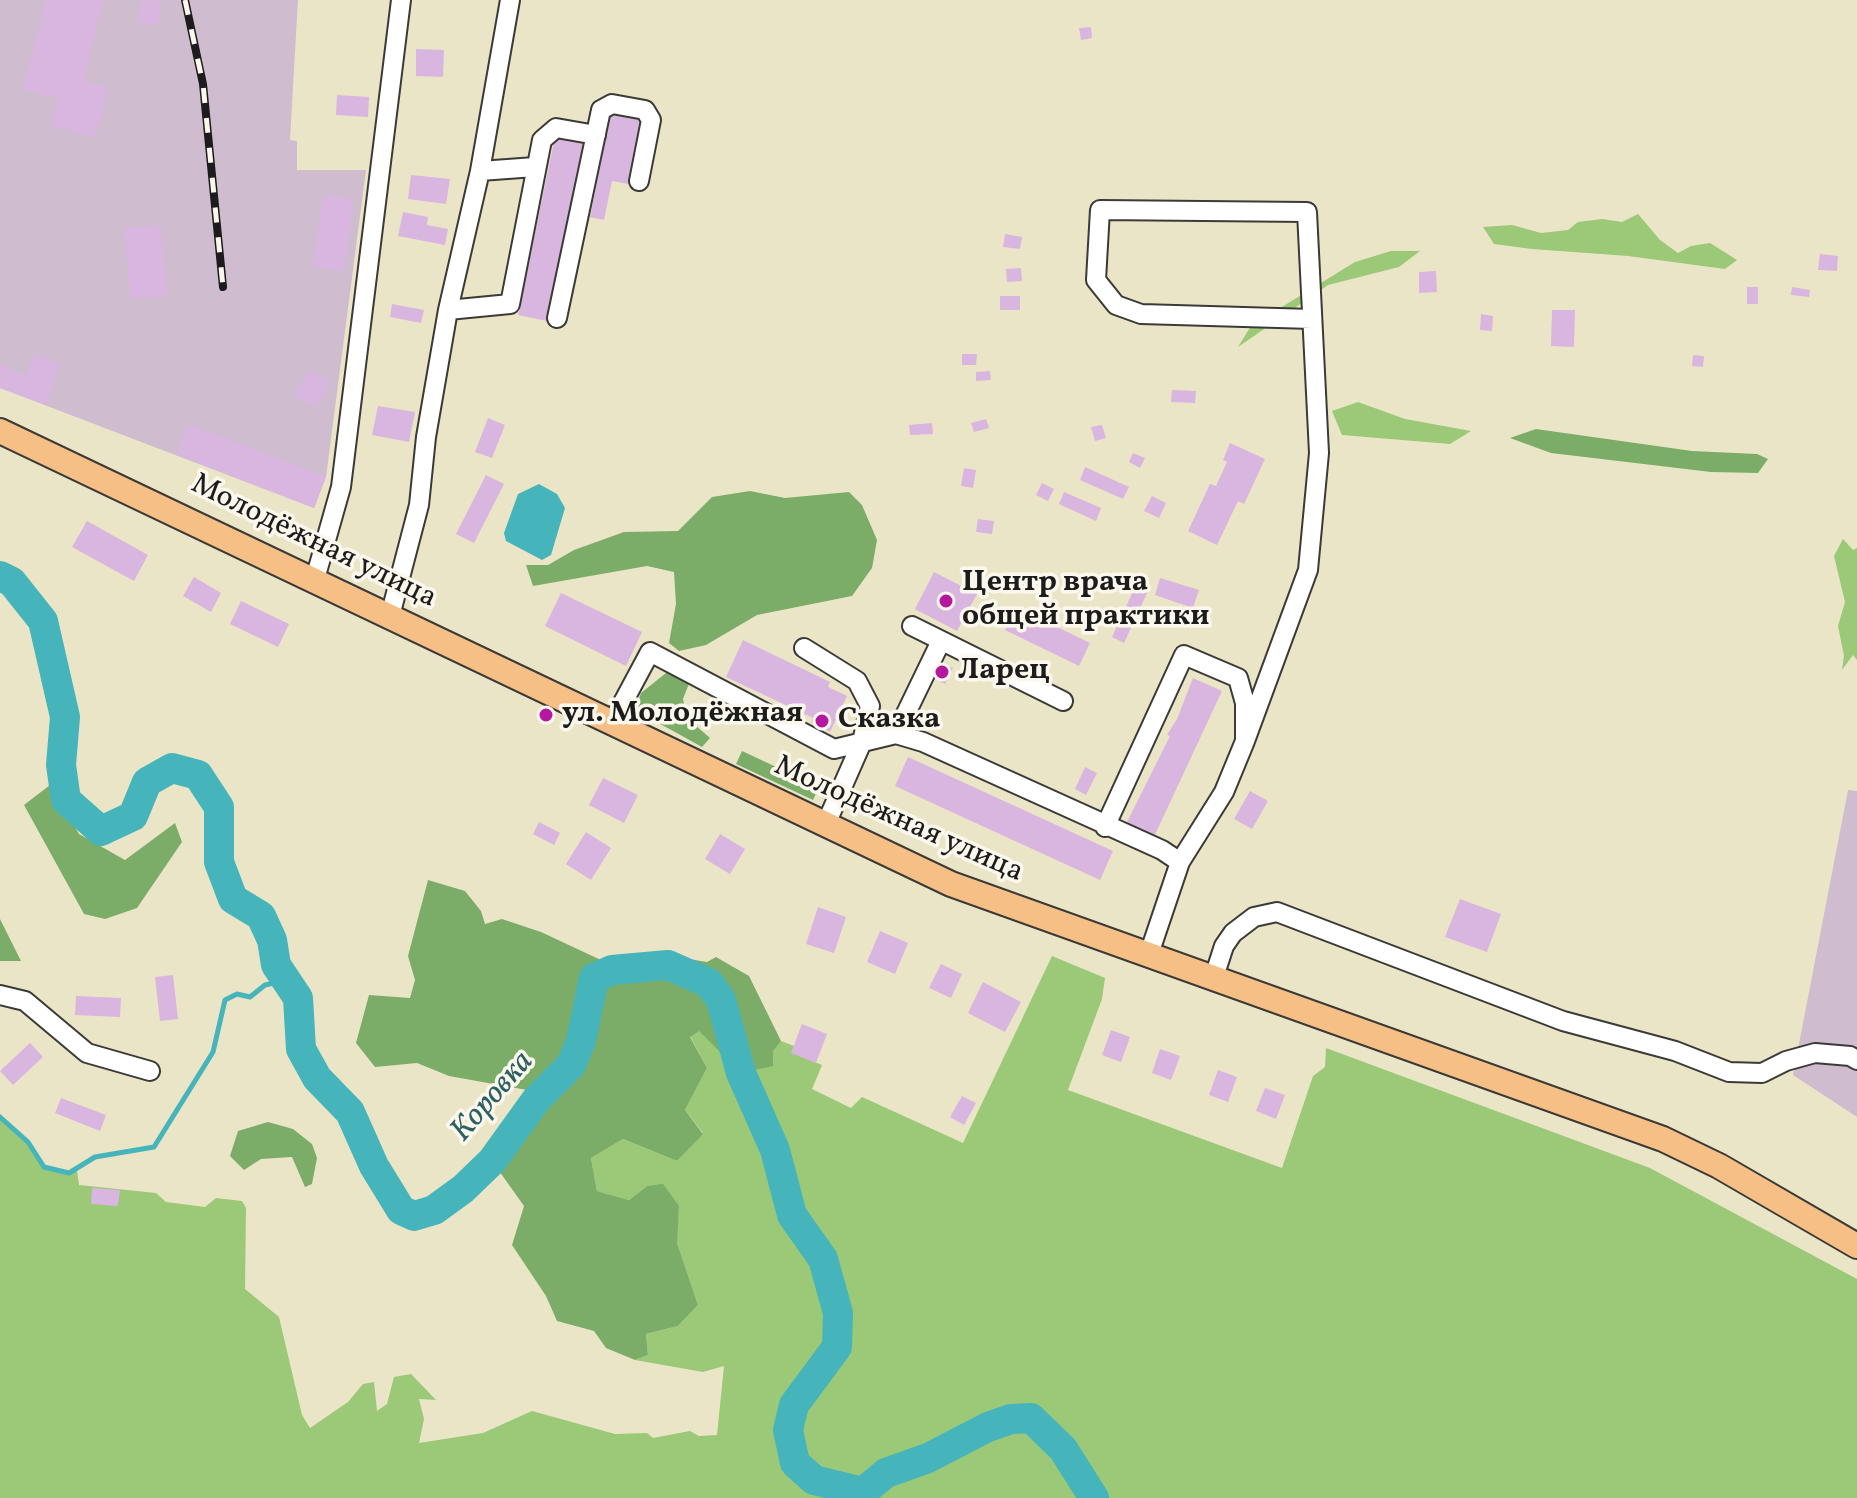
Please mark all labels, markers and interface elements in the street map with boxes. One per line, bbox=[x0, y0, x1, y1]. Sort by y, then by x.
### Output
street label: Молодёжная улица bbox=[184, 468, 442, 618]
place label: Центр врача общей практики bbox=[962, 566, 1210, 636]
marker: Центр врача общей практики bbox=[937, 592, 955, 610]
place label: Ларец bbox=[958, 654, 1050, 690]
marker: Ларец bbox=[933, 663, 951, 681]
place label: ул. Молодёжная bbox=[562, 697, 803, 733]
place label: Сказка bbox=[838, 703, 940, 739]
marker: ул. Молодёжная bbox=[537, 706, 555, 724]
marker: Сказка bbox=[813, 712, 831, 730]
street label: Молодёжная улица bbox=[768, 750, 1028, 892]
water label: Коровка bbox=[444, 1045, 544, 1151]

